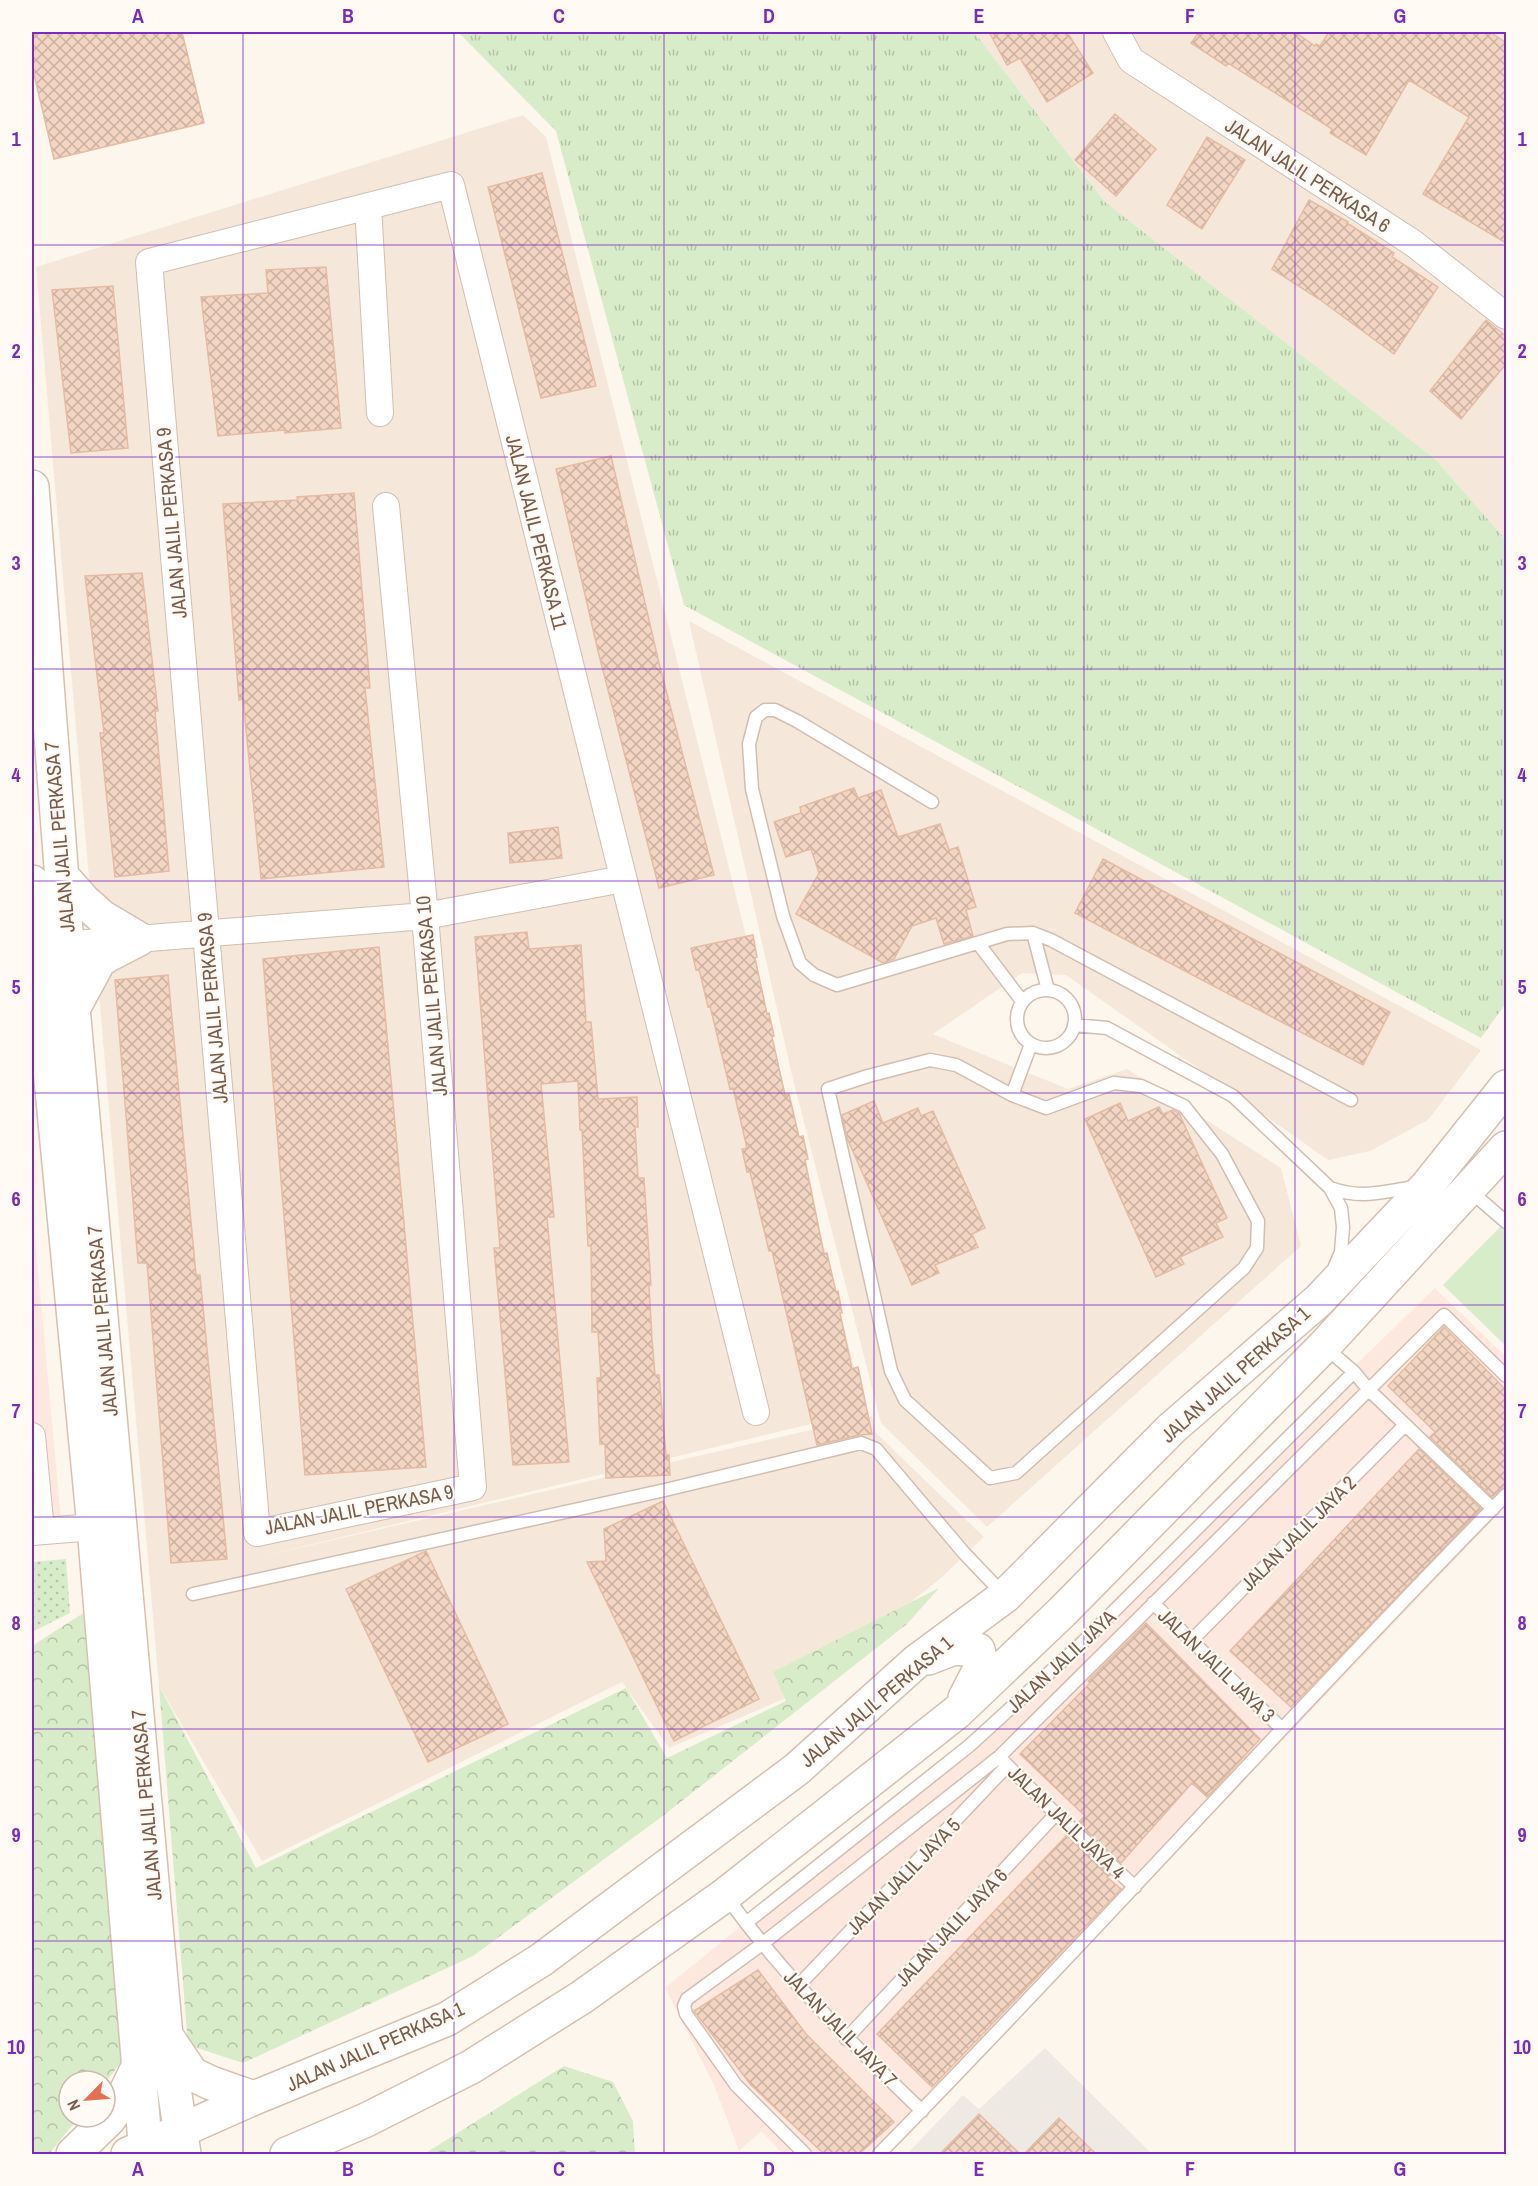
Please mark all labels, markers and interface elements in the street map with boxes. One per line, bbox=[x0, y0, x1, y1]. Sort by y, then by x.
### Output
text: A bbox=[132, 2, 144, 29]
text: B bbox=[342, 2, 354, 29]
text: C bbox=[553, 2, 565, 29]
text: D bbox=[763, 2, 775, 29]
text: E bbox=[974, 2, 985, 29]
text: F bbox=[1185, 2, 1195, 29]
text: G bbox=[1394, 2, 1406, 29]
street label: JALAN JALIL PERKASA 6 bbox=[1220, 111, 1396, 239]
text: 1 bbox=[11, 125, 21, 152]
text: 1 bbox=[1517, 125, 1527, 152]
text: 2 bbox=[11, 337, 21, 364]
text: 2 bbox=[1517, 337, 1527, 364]
street label: JALAN JALIL PERKASA 9 bbox=[149, 426, 193, 620]
street label: JALAN JALIL PERKASA 11 bbox=[500, 432, 574, 632]
text: 3 bbox=[11, 549, 21, 576]
text: 3 bbox=[1517, 549, 1527, 576]
street label: JALAN JALIL PERKASA 7 bbox=[37, 740, 81, 934]
text: 4 bbox=[11, 761, 21, 788]
text: 4 bbox=[1517, 761, 1527, 788]
street label: JALAN JALIL PERKASA 10 bbox=[409, 895, 453, 1097]
street label: JALAN JALIL PERKASA 9 bbox=[190, 911, 234, 1105]
text: 5 bbox=[11, 973, 21, 1000]
text: 5 bbox=[1517, 973, 1527, 1000]
text: 6 bbox=[11, 1185, 21, 1212]
text: 6 bbox=[1517, 1185, 1527, 1212]
street label: JALAN JALIL PERKASA 7 bbox=[80, 1224, 124, 1418]
street label: JALAN JALIL PERKASA 1 bbox=[1155, 1300, 1315, 1448]
text: 7 bbox=[11, 1397, 21, 1424]
text: 7 bbox=[1517, 1397, 1527, 1424]
street label: JALAN JALIL JAYA 2 bbox=[1234, 1469, 1362, 1597]
street label: JALAN JALIL PERKASA 9 bbox=[262, 1477, 456, 1541]
street label: JALAN JALIL JAYA 3 bbox=[1153, 1602, 1281, 1728]
street label: JALAN JALIL JAYA bbox=[1001, 1603, 1121, 1719]
text: 8 bbox=[11, 1609, 21, 1636]
text: 8 bbox=[1517, 1609, 1527, 1636]
street label: JALAN JALIL PERKASA 1 bbox=[794, 1629, 958, 1773]
street label: JALAN JALIL PERKASA 7 bbox=[124, 1708, 168, 1902]
street label: JALAN JALIL JAYA 4 bbox=[1003, 1759, 1131, 1885]
street label: JALAN JALIL JAYA 5 bbox=[840, 1812, 966, 1940]
text: 9 bbox=[11, 1821, 21, 1848]
text: 9 bbox=[1517, 1821, 1527, 1848]
street label: JALAN JALIL JAYA 6 bbox=[889, 1862, 1013, 1992]
street label: JALAN JALIL JAYA 7 bbox=[778, 1964, 904, 2092]
street label: JALAN JALIL PERKASA 1 bbox=[282, 1995, 468, 2097]
text: 10 bbox=[7, 2033, 25, 2060]
text: 10 bbox=[1513, 2033, 1531, 2060]
north arrow bbox=[57, 2069, 117, 2129]
text: N bbox=[61, 2096, 85, 2114]
text: A bbox=[132, 2155, 144, 2182]
text: B bbox=[342, 2155, 354, 2182]
text: C bbox=[553, 2155, 565, 2182]
text: D bbox=[763, 2155, 775, 2182]
text: E bbox=[974, 2155, 985, 2182]
text: F bbox=[1185, 2155, 1195, 2182]
text: G bbox=[1394, 2155, 1406, 2182]

